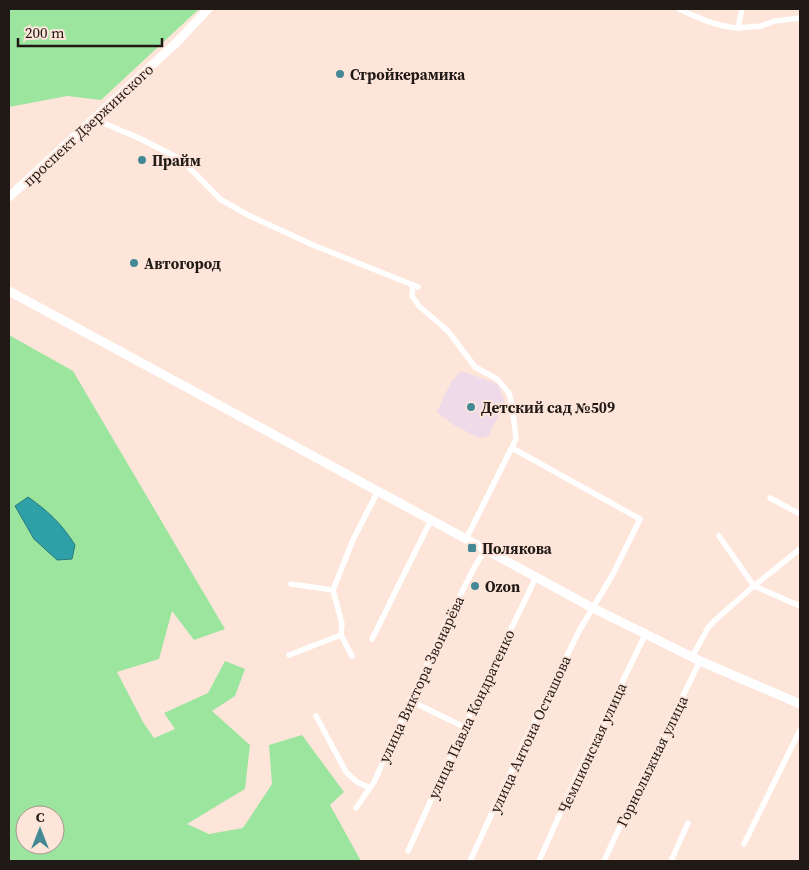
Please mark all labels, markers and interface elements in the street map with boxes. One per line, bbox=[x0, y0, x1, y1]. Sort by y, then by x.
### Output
scale bar bbox=[18, 15, 161, 47]
text: 200 m bbox=[25, 22, 65, 43]
street label: проспект Дзержинского bbox=[18, 59, 158, 191]
place label: Стройкерамика bbox=[350, 64, 466, 85]
marker: Стройкерамика bbox=[334, 68, 346, 80]
place label: Прайм bbox=[152, 150, 201, 171]
marker: Прайм bbox=[136, 154, 148, 166]
place label: Автогород bbox=[144, 253, 221, 274]
marker: Автогород bbox=[128, 257, 140, 269]
place label: Детский сад №509 bbox=[481, 397, 615, 418]
marker: Детский сад №509 bbox=[465, 401, 477, 413]
place label: Полякова bbox=[482, 538, 553, 559]
marker: Полякова bbox=[466, 542, 478, 554]
place label: Ozon bbox=[485, 576, 520, 597]
marker: Ozon bbox=[469, 580, 481, 592]
street label: улица Виктора Звонарёва bbox=[373, 592, 469, 766]
street label: улица Павла Кондратенко bbox=[422, 626, 520, 802]
street label: улица Антона Осташова bbox=[484, 652, 576, 816]
street label: Чемпионская улица bbox=[552, 679, 632, 817]
street label: Горнолыжная улица bbox=[611, 692, 693, 830]
north arrow bbox=[15, 805, 65, 855]
text: С bbox=[36, 807, 45, 827]

